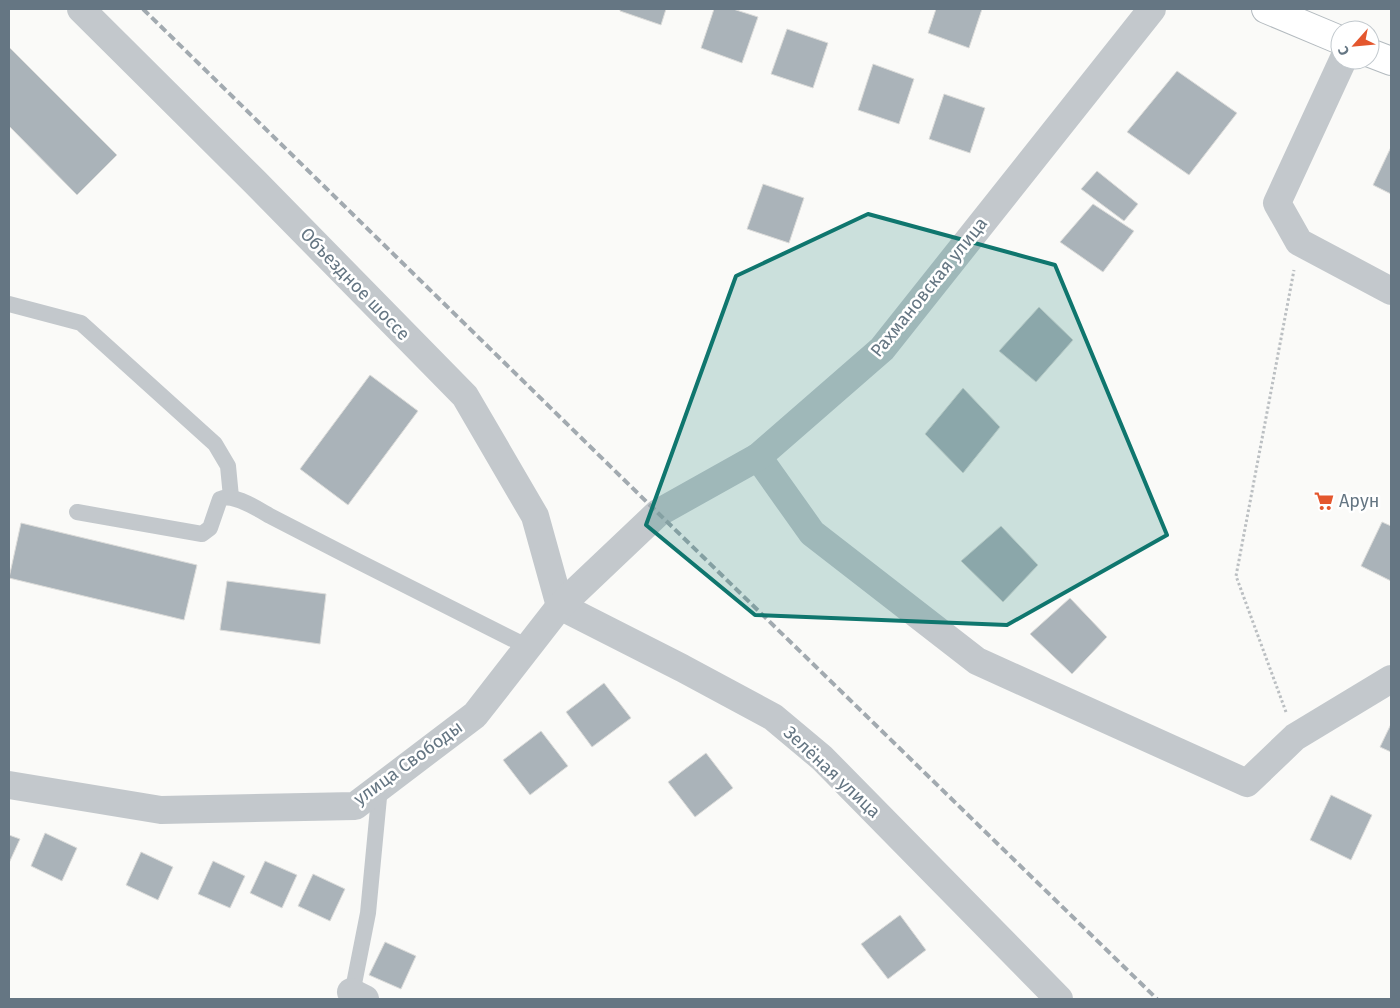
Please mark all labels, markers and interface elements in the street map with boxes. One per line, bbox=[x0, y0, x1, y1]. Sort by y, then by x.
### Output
north arrow bbox=[1330, 20, 1380, 70]
text: С bbox=[1334, 43, 1353, 58]
street label: Рахмановская улица bbox=[866, 213, 992, 361]
street label: Объездное шоссе bbox=[296, 223, 414, 345]
supermarket icon: Арун bbox=[1313, 490, 1335, 512]
place label: Арун bbox=[1339, 490, 1379, 512]
street label: улица Свободы bbox=[349, 716, 467, 810]
street label: Зелёная улица bbox=[779, 722, 885, 822]

